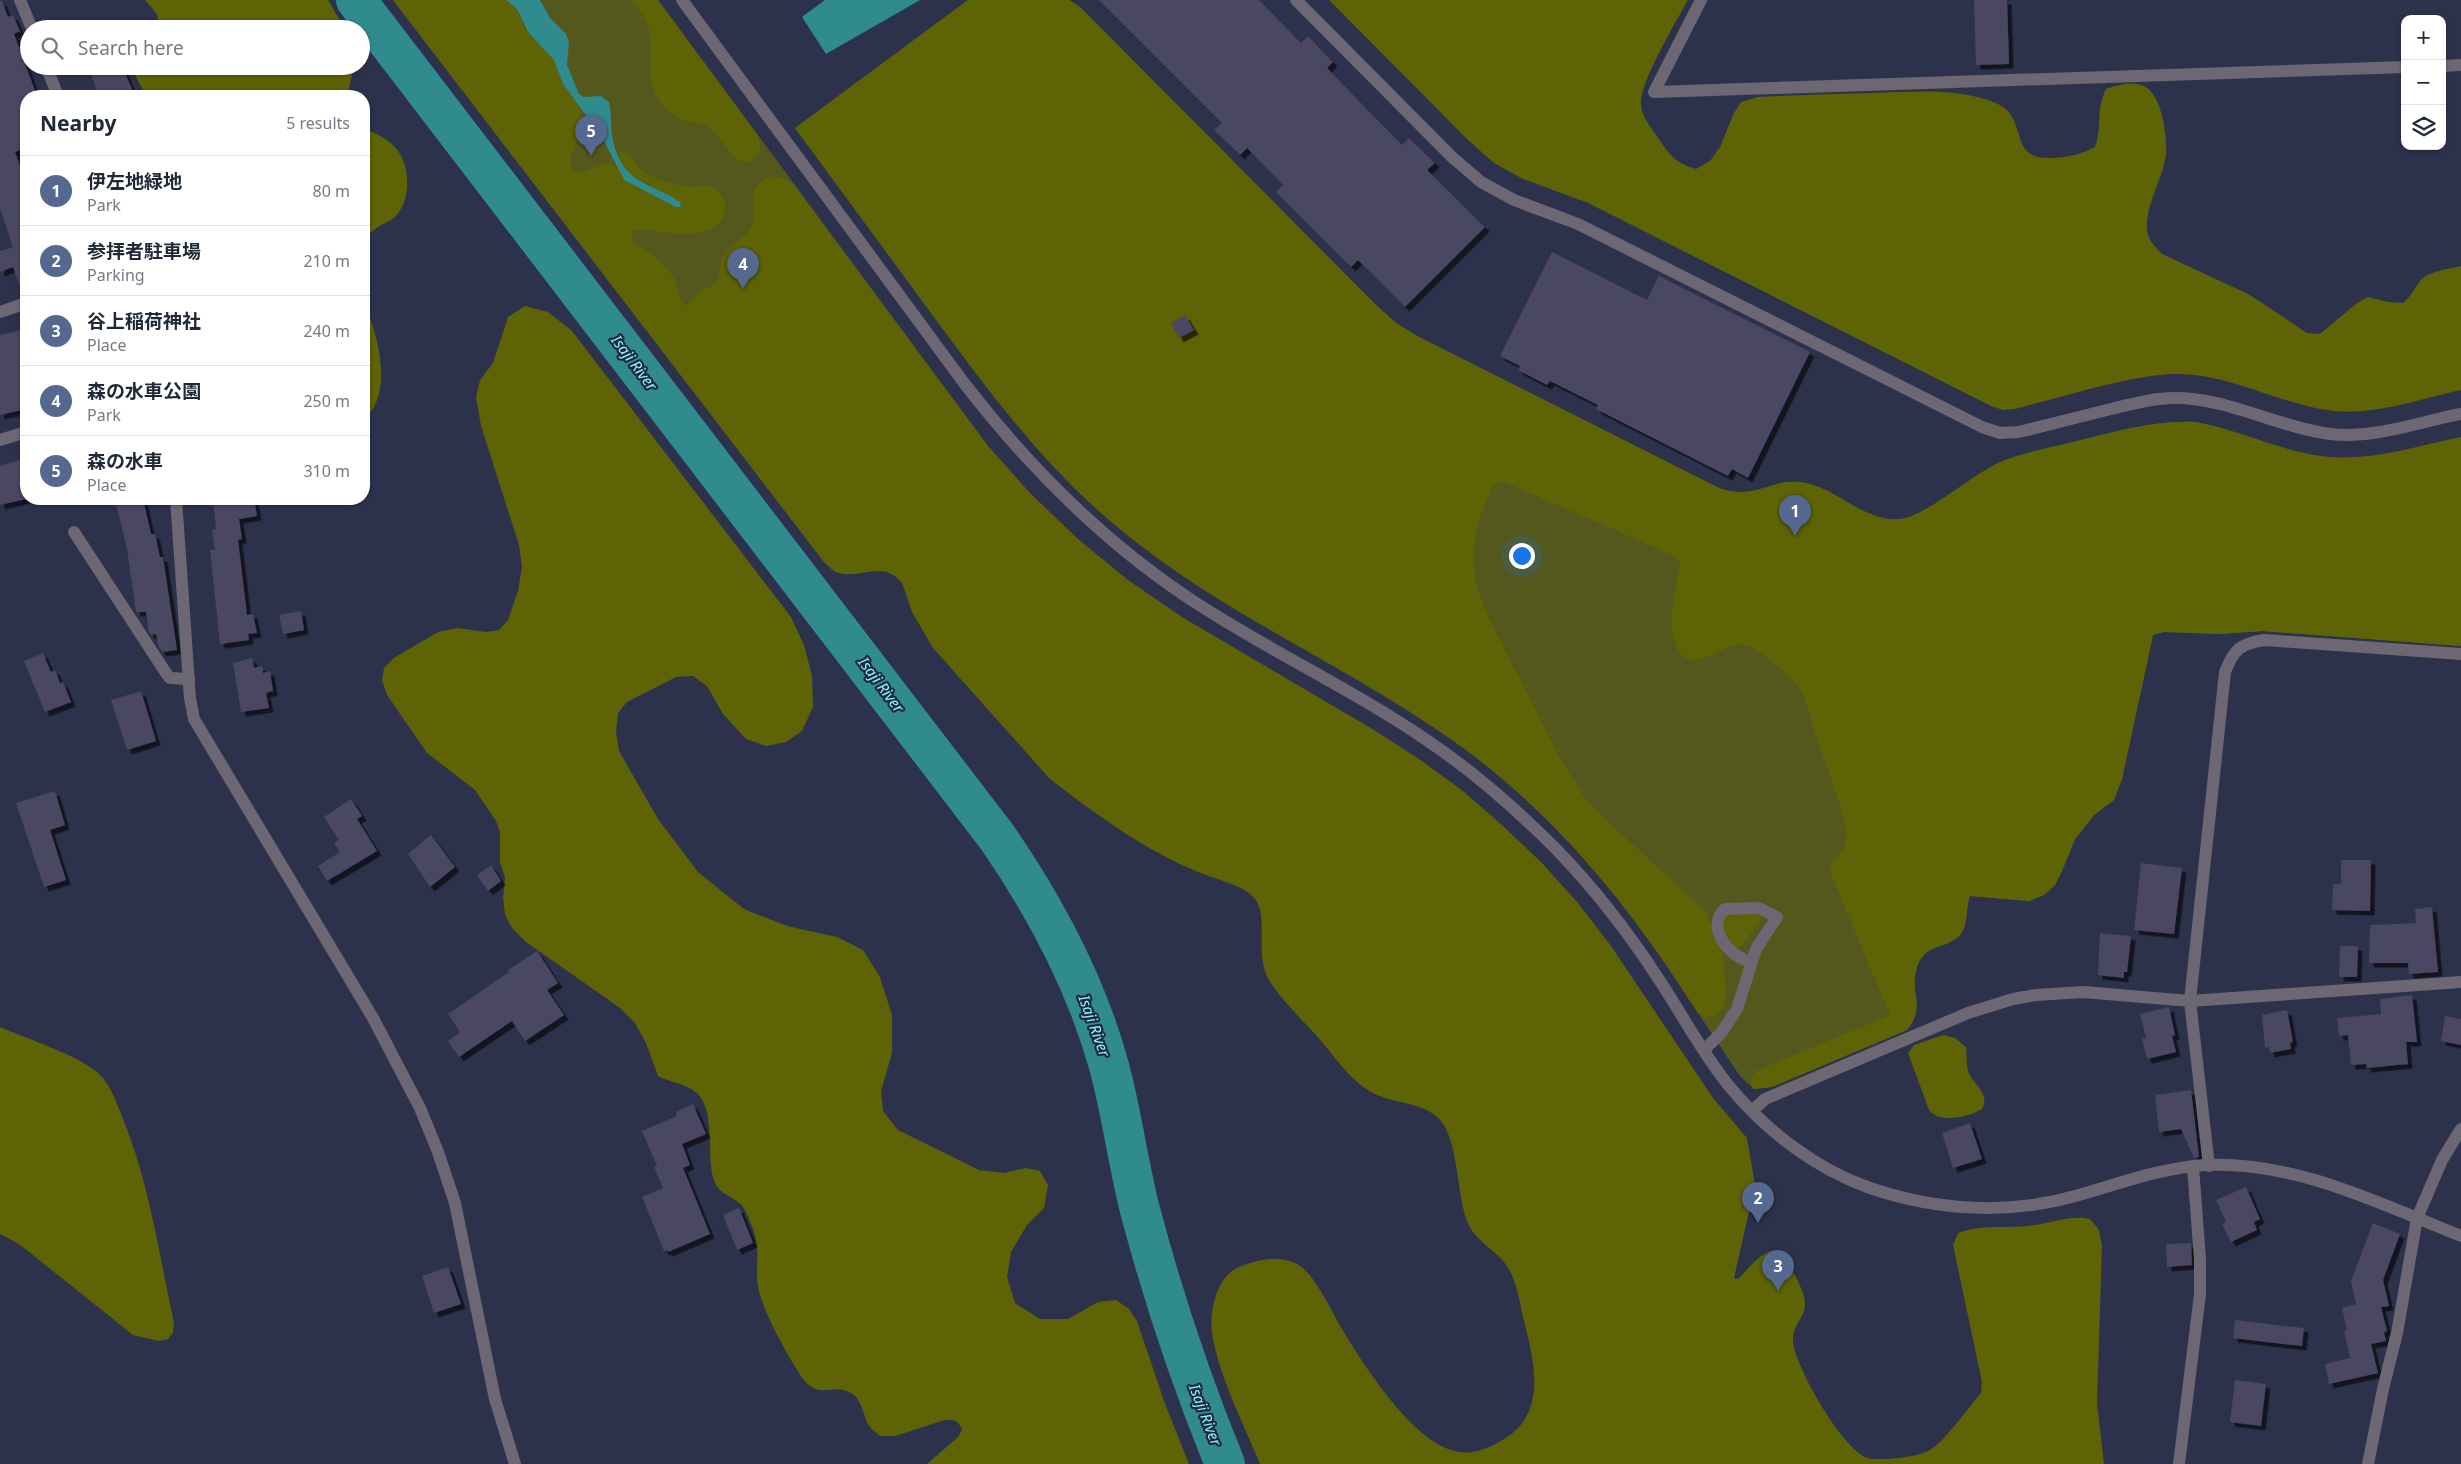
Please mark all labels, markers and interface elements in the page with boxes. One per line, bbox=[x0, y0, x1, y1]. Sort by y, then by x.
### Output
map controls bbox=[2401, 15, 2446, 150]
button: + bbox=[2401, 15, 2446, 60]
search box bbox=[20, 20, 370, 75]
icon: search bbox=[38, 34, 66, 62]
text: Search here bbox=[78, 35, 184, 61]
button: − bbox=[2401, 60, 2446, 105]
button: layers bbox=[2401, 105, 2446, 150]
text: Nearby bbox=[40, 109, 116, 137]
text: 5 results bbox=[286, 112, 350, 134]
pin: 5 bbox=[575, 115, 607, 156]
text: 伊左地緑地 bbox=[87, 168, 182, 194]
text: 1 bbox=[51, 180, 61, 202]
text: 80 m bbox=[313, 180, 350, 202]
text: Park bbox=[87, 194, 121, 216]
text: 参拝者駐車場 bbox=[87, 238, 201, 264]
pin: 4 bbox=[727, 248, 759, 289]
text: 2 bbox=[51, 250, 61, 272]
text: 210 m bbox=[303, 250, 350, 272]
text: Parking bbox=[87, 264, 145, 286]
text: 谷上稲荷神社 bbox=[87, 308, 201, 334]
text: 3 bbox=[51, 320, 61, 342]
text: 240 m bbox=[303, 320, 350, 342]
water label: Isaji River bbox=[607, 330, 663, 395]
text: Place bbox=[87, 334, 127, 356]
text: 森の水車公園 bbox=[87, 378, 201, 404]
text: 4 bbox=[51, 390, 61, 412]
text: 250 m bbox=[303, 390, 350, 412]
text: Park bbox=[87, 404, 121, 426]
text: 森の水車 bbox=[87, 448, 163, 474]
text: 5 bbox=[51, 460, 61, 482]
text: 310 m bbox=[303, 460, 350, 482]
text: Place bbox=[87, 474, 127, 496]
pin: 1 bbox=[1779, 495, 1811, 536]
your location bbox=[1509, 543, 1535, 569]
water label: Isaji River bbox=[854, 652, 910, 717]
water label: Isaji River bbox=[1074, 991, 1116, 1060]
pin: 2 bbox=[1742, 1182, 1774, 1223]
pin: 3 bbox=[1762, 1250, 1794, 1291]
water label: Isaji River bbox=[1185, 1380, 1227, 1449]

